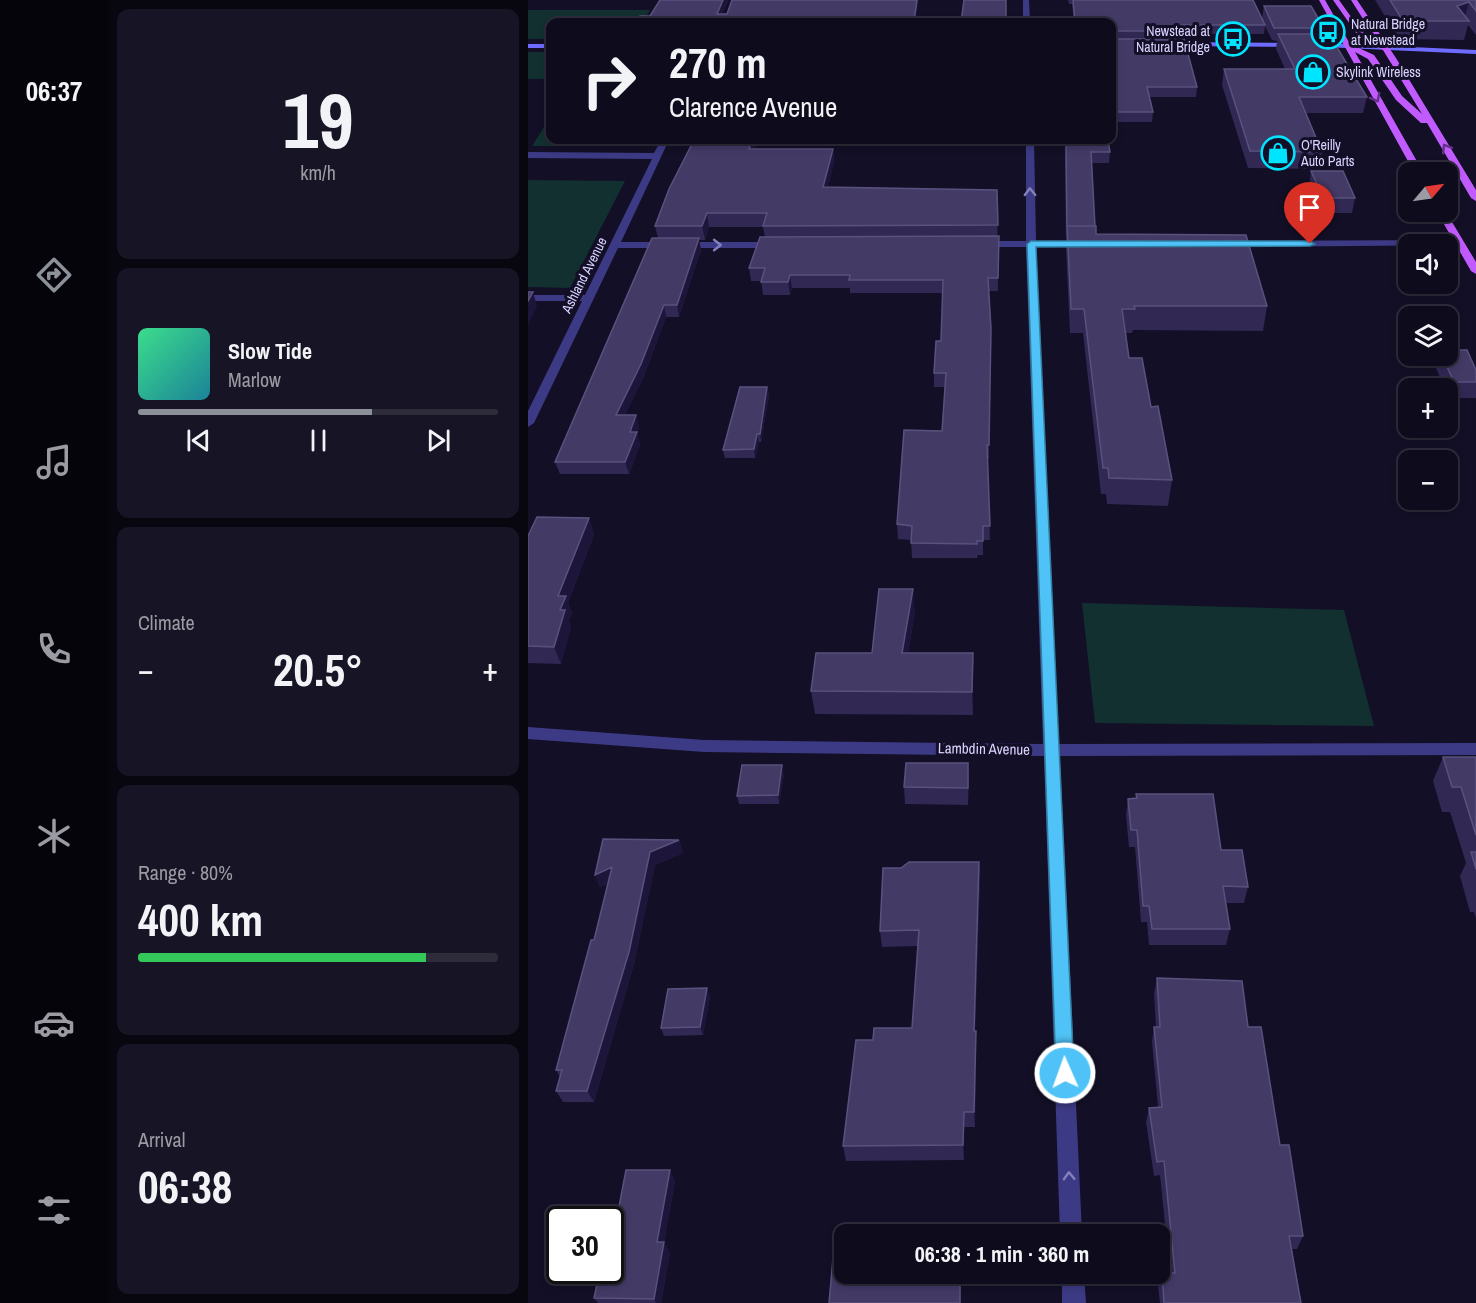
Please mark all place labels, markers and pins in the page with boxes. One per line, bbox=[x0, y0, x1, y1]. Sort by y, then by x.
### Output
bus stop icon: Natural Bridge at Newstead bbox=[1310, 14, 1346, 50]
place label: Natural Bridge at Newstead bbox=[1351, 15, 1425, 49]
bus stop icon: Newstead at Natural Bridge bbox=[1215, 21, 1251, 57]
place label: Newstead at Natural Bridge bbox=[1136, 22, 1210, 56]
shop icon: Skylink Wireless bbox=[1295, 54, 1331, 90]
place label: Skylink Wireless bbox=[1336, 63, 1421, 81]
shop icon: O'Reilly Auto Parts bbox=[1260, 135, 1296, 171]
place label: O'Reilly Auto Parts bbox=[1300, 136, 1355, 170]
pin bbox=[1284, 182, 1335, 244]

